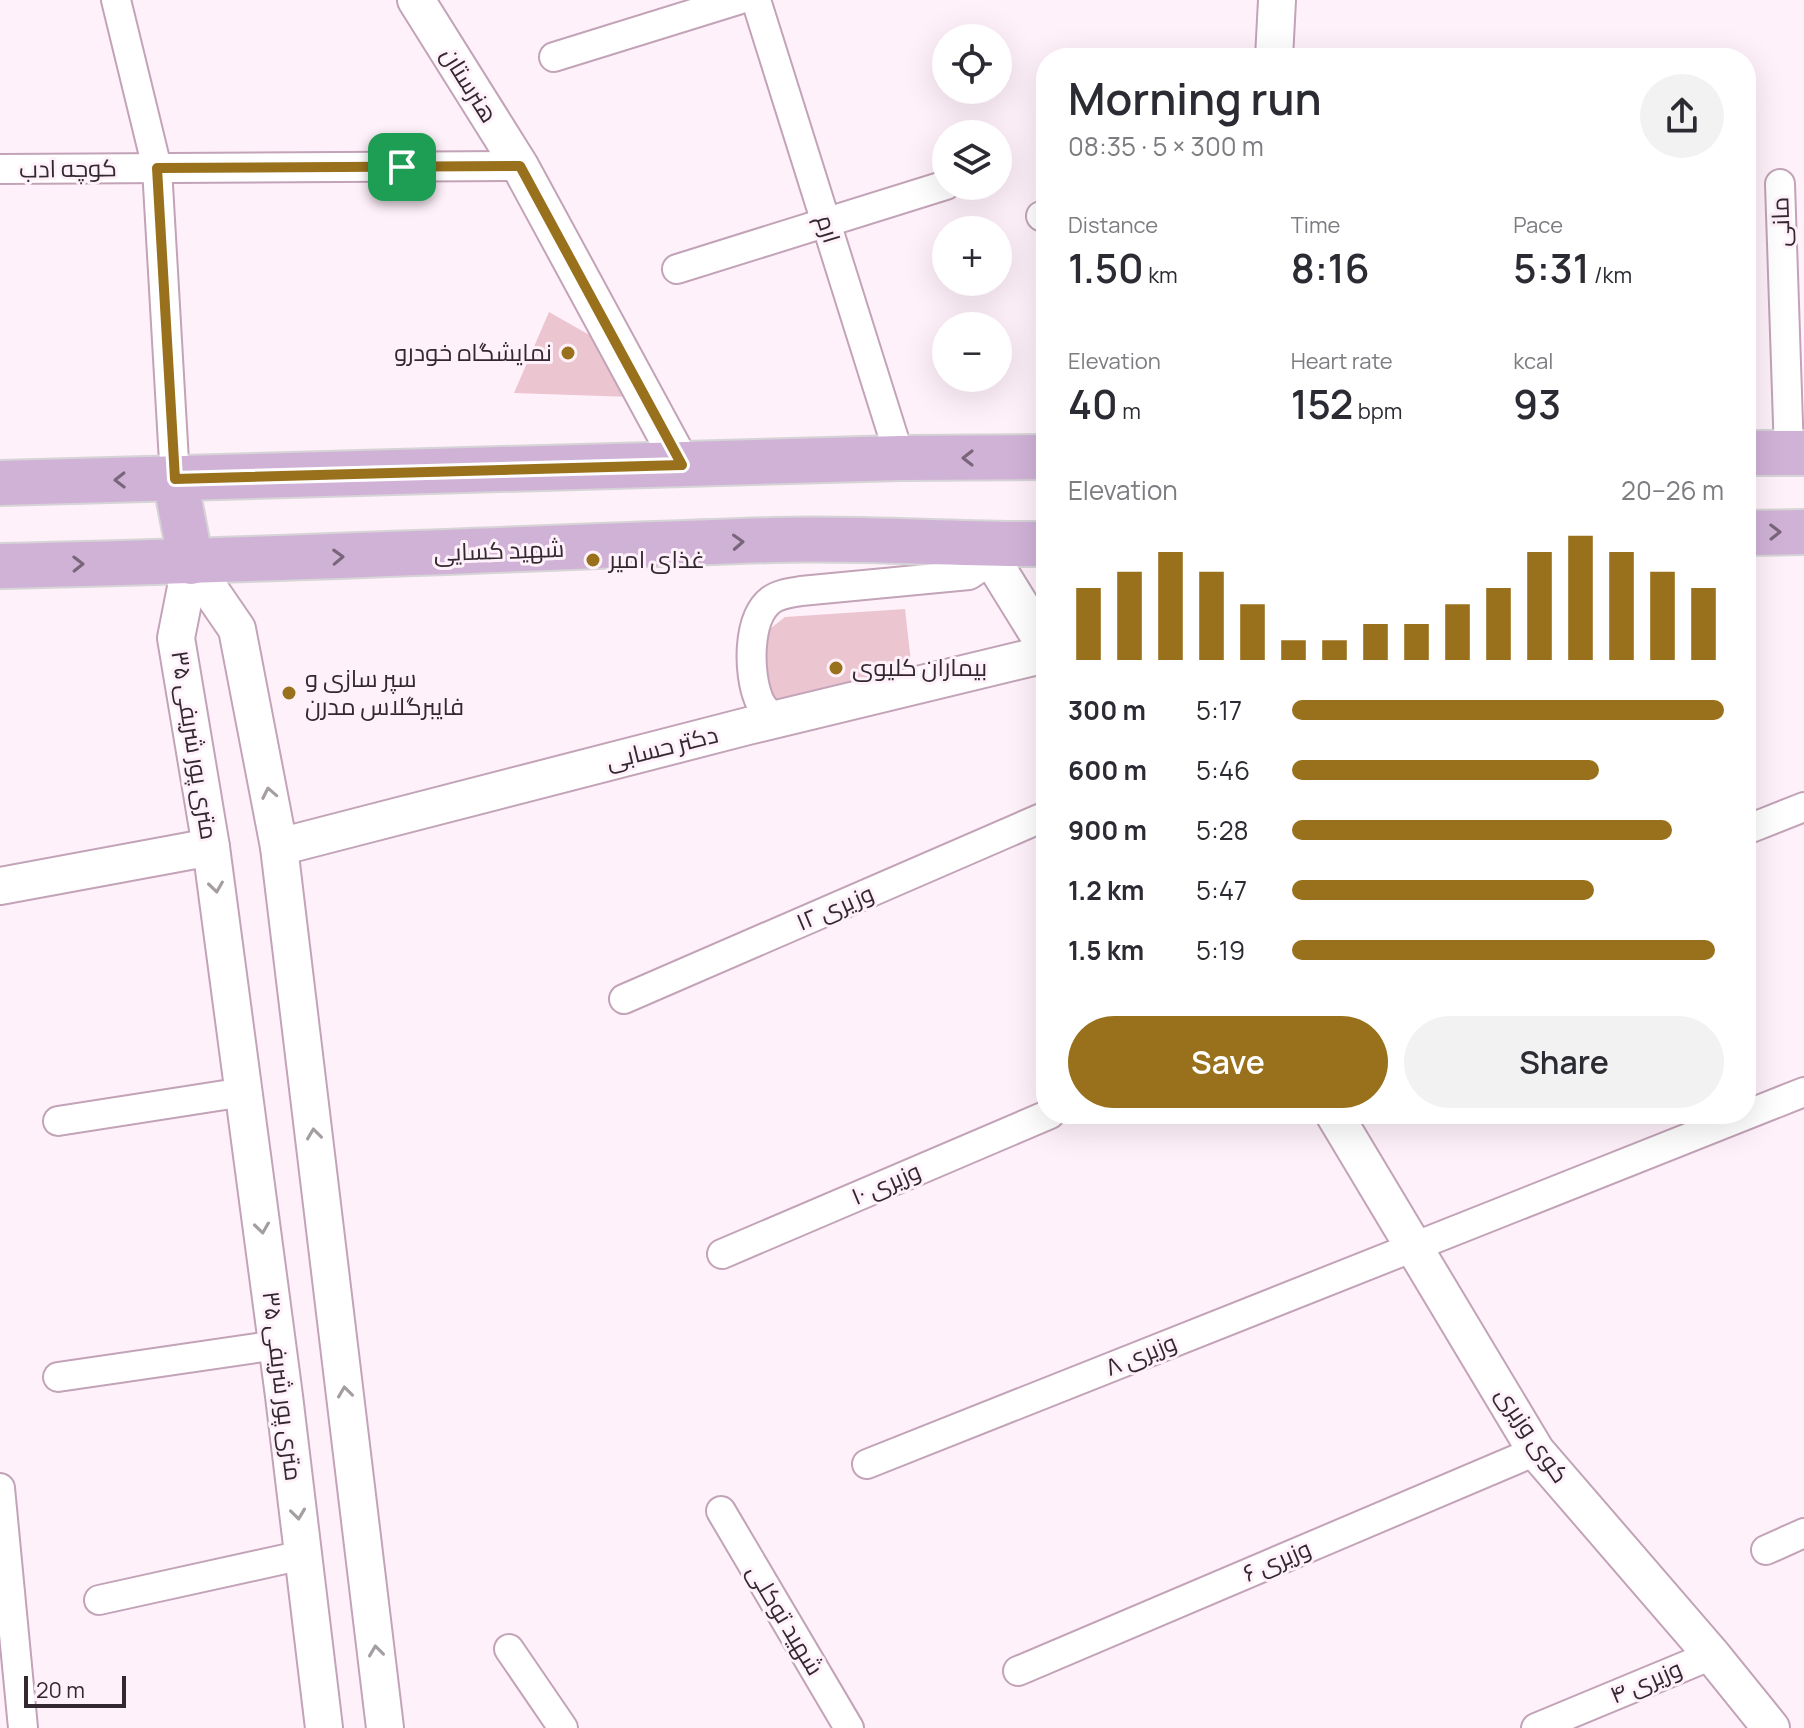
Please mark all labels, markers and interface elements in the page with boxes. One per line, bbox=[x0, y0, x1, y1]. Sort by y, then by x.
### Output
map controls bbox=[932, 24, 1012, 392]
button: locate bbox=[932, 24, 1012, 104]
street label: هنرستان bbox=[434, 40, 506, 128]
text: Morning run bbox=[1068, 68, 1322, 128]
button: share bbox=[1640, 74, 1724, 158]
button: layers bbox=[932, 120, 1012, 200]
text: 08:35 · 5 × 300 m bbox=[1068, 128, 1264, 164]
pin bbox=[368, 133, 436, 201]
icon: arrive bbox=[380, 145, 424, 189]
street label: کوچه ادب bbox=[19, 150, 117, 186]
street label: مانی bbox=[1762, 196, 1797, 248]
street label: ارم bbox=[809, 210, 849, 247]
text: Distance bbox=[1068, 210, 1158, 240]
text: Time bbox=[1291, 210, 1340, 240]
text: Pace bbox=[1513, 210, 1563, 240]
button: + bbox=[932, 216, 1012, 296]
text: 1.50 bbox=[1068, 240, 1144, 295]
text: 8:16 bbox=[1291, 240, 1370, 295]
text: 5:31 bbox=[1513, 240, 1590, 295]
text: km bbox=[1144, 260, 1178, 290]
text: /km bbox=[1590, 260, 1632, 290]
button: − bbox=[932, 312, 1012, 392]
place label: نمایشگاه خودرو bbox=[394, 335, 552, 368]
marker: نمایشگاه خودرو bbox=[559, 344, 577, 362]
text: Elevation bbox=[1068, 346, 1161, 376]
text: Heart rate bbox=[1291, 346, 1393, 376]
text: kcal bbox=[1513, 346, 1553, 376]
text: 40 bbox=[1068, 376, 1118, 431]
text: 152 bbox=[1291, 376, 1353, 431]
text: 93 bbox=[1513, 376, 1561, 431]
text: m bbox=[1118, 396, 1141, 426]
text: bpm bbox=[1353, 396, 1402, 426]
one-way arrow bbox=[961, 449, 974, 467]
one-way arrow bbox=[113, 472, 126, 489]
text: Elevation bbox=[1068, 472, 1178, 508]
text: 20–26 m bbox=[1621, 472, 1724, 508]
one-way arrow bbox=[1769, 523, 1782, 541]
street label: شهید کسایی bbox=[433, 531, 565, 568]
one-way arrow bbox=[732, 534, 745, 551]
place label: غذای امیر bbox=[607, 542, 705, 575]
one-way arrow bbox=[332, 548, 345, 565]
marker: غذای امیر bbox=[584, 551, 602, 569]
one-way arrow bbox=[72, 556, 85, 573]
street label: ۳۵ متری پور شریفی bbox=[163, 648, 227, 842]
place label: بیماران کلیوی bbox=[852, 650, 987, 683]
marker: بیماران کلیوی bbox=[827, 659, 845, 677]
place label: سپر سازی و فایبرگلاس مدرن bbox=[305, 661, 464, 722]
marker: سپر سازی و فایبرگلاس مدرن bbox=[280, 684, 298, 702]
text: 300 m bbox=[1068, 692, 1146, 728]
text: 5:17 bbox=[1196, 692, 1242, 728]
street label: دکتر حسابی bbox=[602, 717, 721, 776]
text: 600 m bbox=[1068, 752, 1147, 788]
text: 5:46 bbox=[1196, 752, 1250, 788]
one-way arrow bbox=[261, 787, 278, 800]
text: 900 m bbox=[1068, 812, 1147, 848]
text: 5:28 bbox=[1196, 812, 1249, 848]
text: 1.2 km bbox=[1068, 872, 1144, 908]
text: 5:47 bbox=[1196, 872, 1247, 908]
street label: وزيری ۱۲ bbox=[791, 876, 878, 938]
one-way arrow bbox=[208, 881, 225, 894]
text: 1.5 km bbox=[1068, 932, 1144, 968]
text: 5:19 bbox=[1196, 932, 1245, 968]
button: Save bbox=[1068, 1016, 1388, 1108]
button: Share bbox=[1404, 1016, 1724, 1108]
one-way arrow bbox=[305, 1127, 322, 1140]
street label: وزیری ۱۰ bbox=[845, 1153, 925, 1212]
one-way arrow bbox=[253, 1222, 270, 1235]
street label: ۳۵ متری پور شریفی bbox=[254, 1289, 312, 1483]
street label: وزیری ۸ bbox=[1100, 1324, 1181, 1383]
street label: کوی وزیری bbox=[1489, 1379, 1578, 1489]
one-way arrow bbox=[336, 1386, 353, 1399]
one-way arrow bbox=[289, 1507, 306, 1521]
street label: وزیری ۶ bbox=[1237, 1531, 1315, 1589]
street label: شهید توکلی bbox=[740, 1557, 832, 1681]
one-way arrow bbox=[367, 1644, 384, 1657]
street label: وزیری ۴ bbox=[1604, 1651, 1686, 1711]
scale bar bbox=[24, 1672, 126, 1708]
text: 20 m bbox=[36, 1675, 85, 1705]

